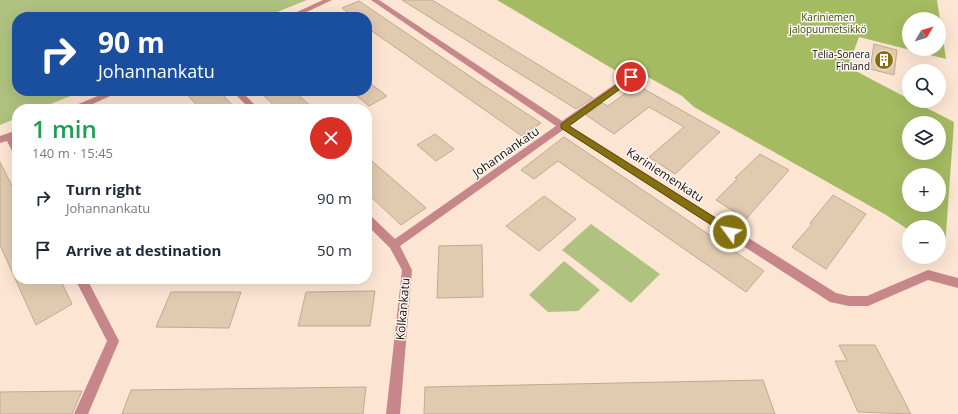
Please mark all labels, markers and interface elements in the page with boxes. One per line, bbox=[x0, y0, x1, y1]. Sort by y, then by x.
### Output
park label: Kariniemen jalopuumetsikkö bbox=[788, 10, 867, 36]
north arrow bbox=[902, 12, 946, 56]
map controls bbox=[902, 12, 946, 264]
text: 90 m bbox=[98, 23, 165, 61]
icon: right bbox=[32, 28, 84, 80]
place label: Telia-Sonera Finland bbox=[812, 47, 870, 73]
building icon: Telia-Sonera Finland bbox=[873, 49, 895, 71]
text: Johannankatu bbox=[98, 59, 215, 83]
pin bbox=[614, 60, 648, 94]
button: search bbox=[902, 64, 946, 108]
icon: arrive bbox=[620, 66, 642, 88]
text: 1 min bbox=[32, 112, 97, 145]
button: layers bbox=[902, 116, 946, 160]
button: close bbox=[310, 117, 352, 159]
street label: Johannankatu bbox=[468, 122, 542, 181]
street label: Kariniemenkatu bbox=[623, 143, 707, 206]
text: 140 m · 15:45 bbox=[32, 144, 113, 162]
button: + bbox=[902, 168, 946, 212]
text: Turn right bbox=[66, 179, 141, 199]
icon: right bbox=[32, 187, 54, 209]
text: 90 m bbox=[317, 188, 352, 208]
text: Johannankatu bbox=[66, 199, 150, 217]
position arrow bbox=[709, 211, 751, 253]
button: − bbox=[902, 220, 946, 264]
icon: arrive bbox=[32, 239, 54, 261]
text: Arrive at destination bbox=[66, 240, 221, 260]
text: 50 m bbox=[317, 240, 352, 260]
street label: Kolkankatu bbox=[391, 277, 414, 341]

